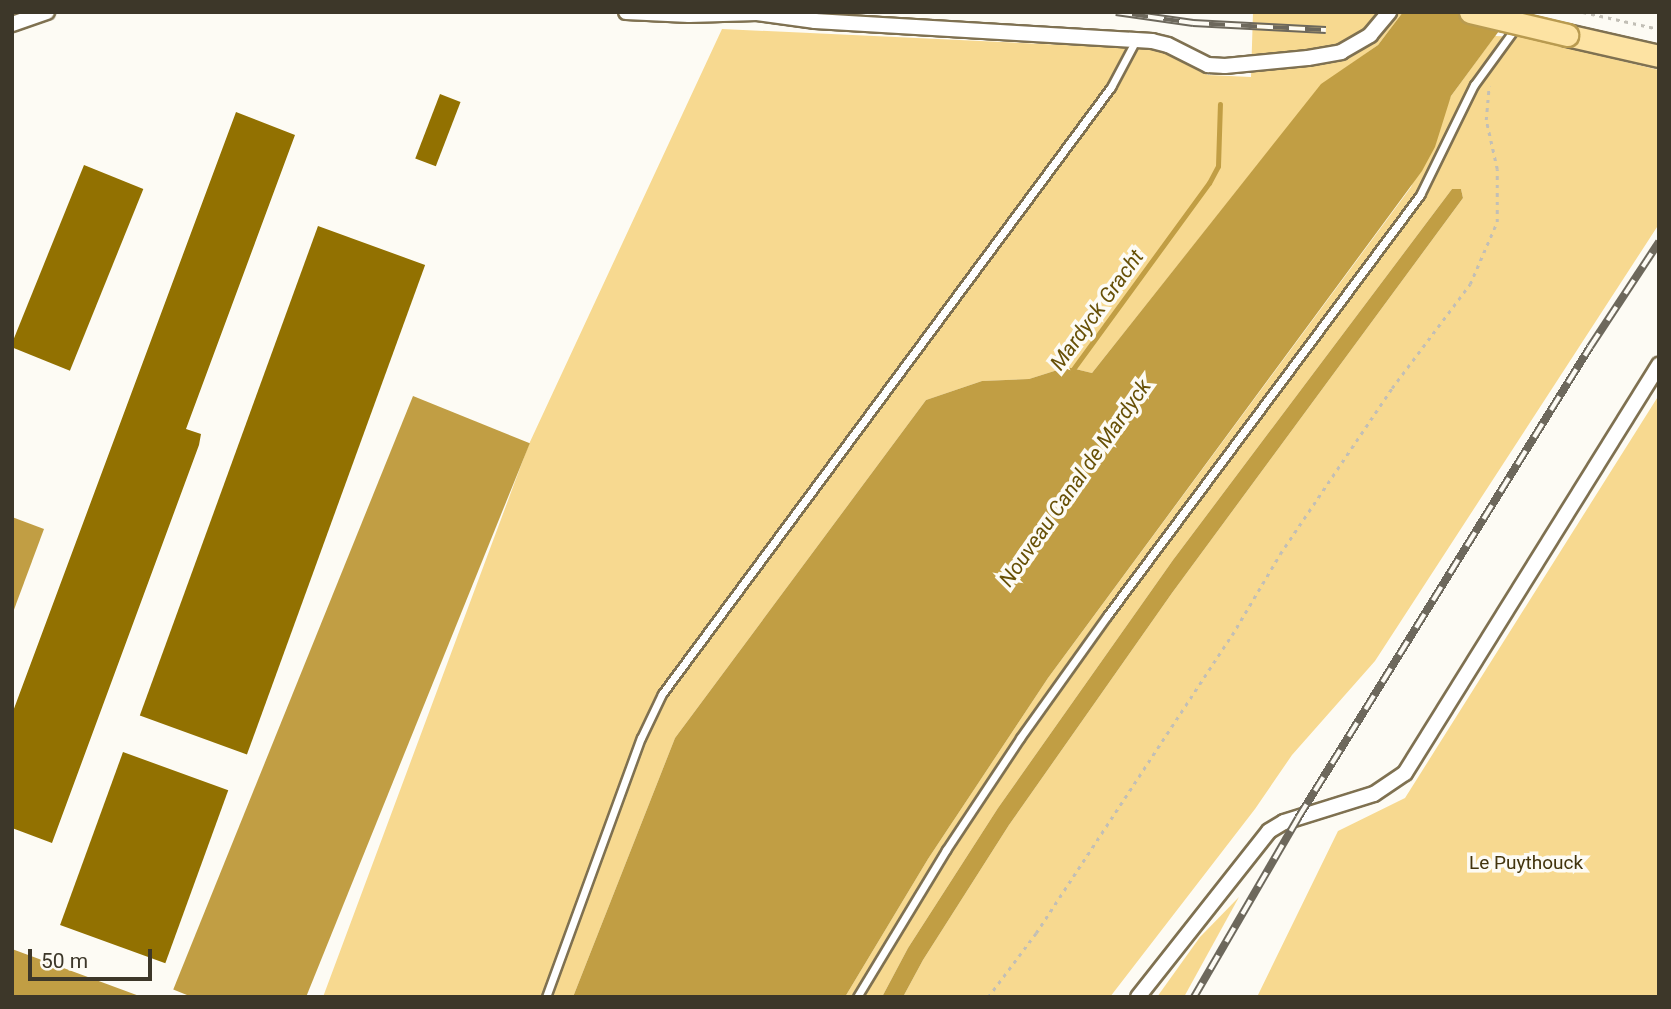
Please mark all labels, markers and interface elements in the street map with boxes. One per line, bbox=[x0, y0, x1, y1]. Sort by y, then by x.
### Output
water label: Mardyck Gracht bbox=[1045, 245, 1149, 375]
water label: Nouveau Canal de Mardyck bbox=[994, 375, 1156, 591]
park label: Le Puythouck bbox=[1469, 852, 1583, 874]
scale bar bbox=[32, 936, 156, 980]
text: 50 m bbox=[41, 949, 88, 973]

